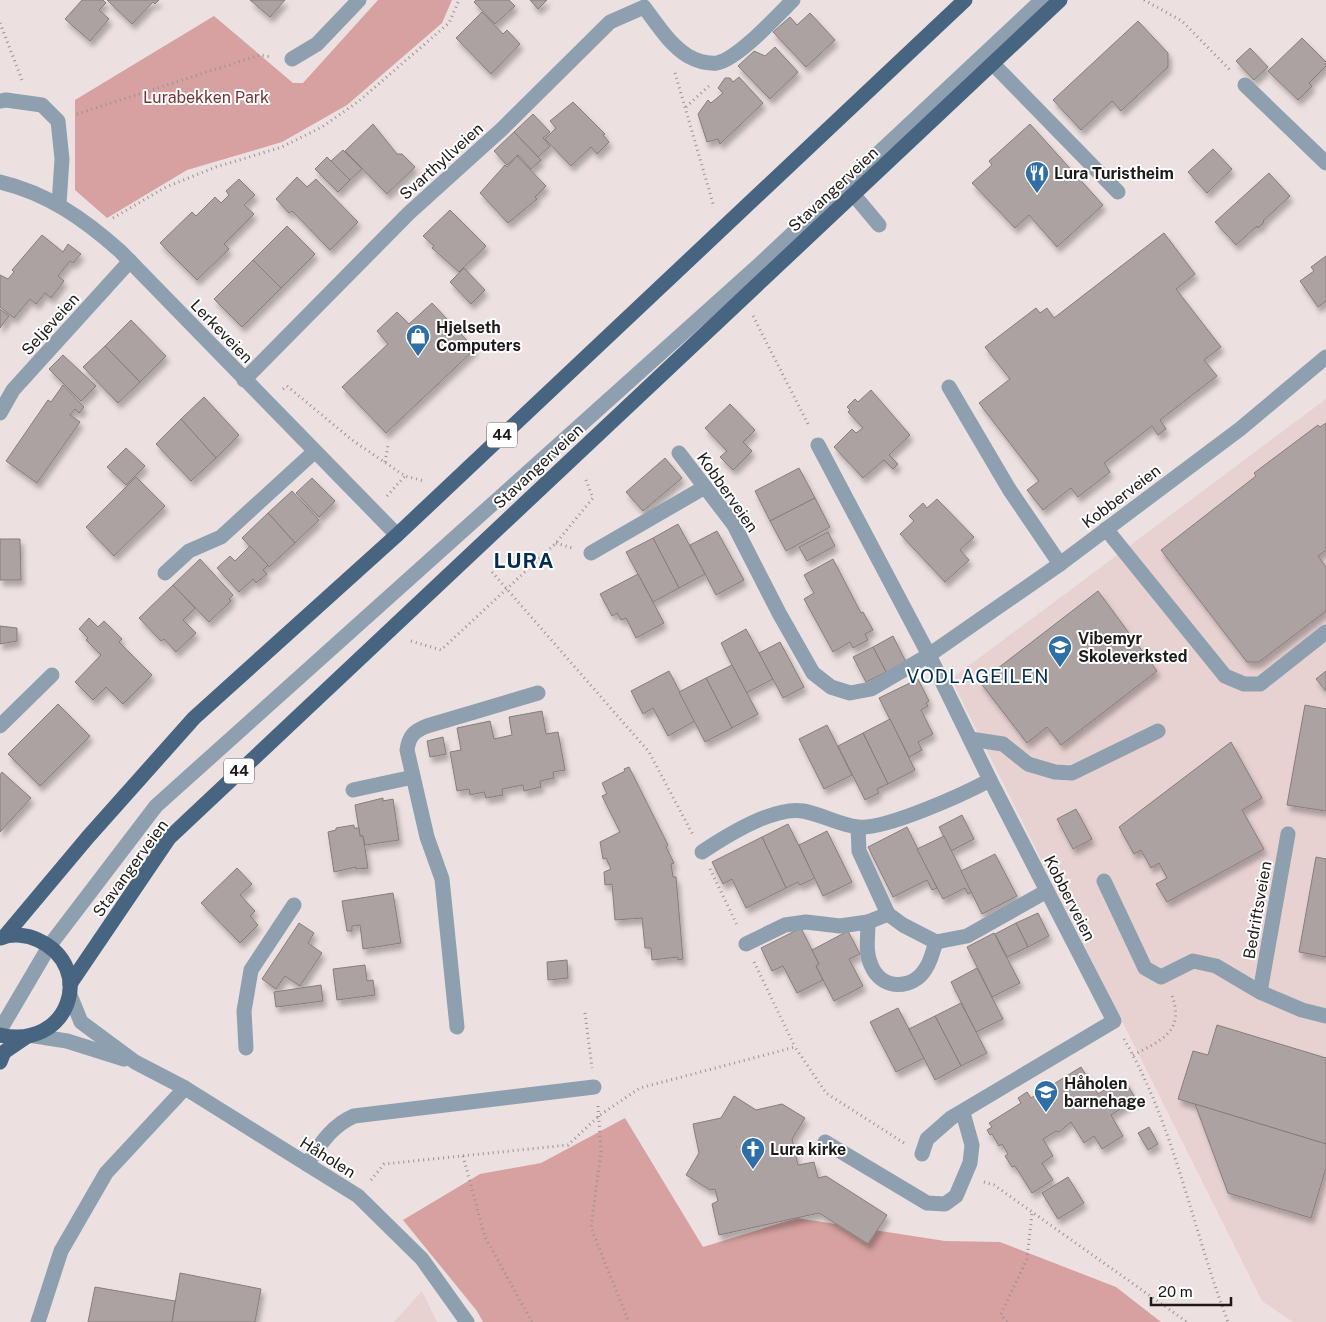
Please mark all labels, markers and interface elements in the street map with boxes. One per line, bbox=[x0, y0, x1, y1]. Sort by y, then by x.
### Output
park label: Lurabekken Park bbox=[143, 88, 269, 107]
street label: Svarthyllveien bbox=[396, 119, 487, 204]
street label: Stavangerveien bbox=[785, 143, 882, 236]
restaurant icon: Lura Turistheim bbox=[1024, 160, 1050, 194]
place label: Lura Turistheim bbox=[1054, 164, 1174, 183]
street label: Seljeveien bbox=[18, 289, 83, 359]
street label: Lerkeveien bbox=[187, 296, 257, 367]
place label: Hjelseth Computers bbox=[436, 318, 521, 355]
shop icon: Hjelseth Computers bbox=[405, 323, 431, 357]
street label: Stavangerveien bbox=[490, 420, 587, 513]
road number: 44 bbox=[487, 422, 517, 448]
street label: Kobberveien bbox=[693, 449, 762, 536]
street label: Kobberveien bbox=[1078, 461, 1164, 532]
district label: LURA bbox=[494, 548, 554, 573]
place label: Vibemyr Skoleverksted bbox=[1078, 629, 1188, 666]
school or university icon: Vibemyr Skoleverksted bbox=[1047, 634, 1073, 668]
district label: VODLAGEILEN bbox=[906, 665, 1050, 687]
road number: 44 bbox=[224, 758, 254, 784]
street label: Stavangerveien bbox=[89, 816, 172, 921]
street label: Kobberveien bbox=[1040, 852, 1099, 944]
street label: Bedriftsveien bbox=[1240, 860, 1275, 961]
place label: Håholen barnehage bbox=[1064, 1074, 1146, 1111]
school or university icon: Håholen barnehage bbox=[1033, 1079, 1059, 1113]
street label: Håholen bbox=[296, 1133, 359, 1182]
church icon: Lura kirke bbox=[740, 1136, 766, 1170]
place label: Lura kirke bbox=[770, 1140, 846, 1159]
scale bar bbox=[1151, 1274, 1231, 1306]
text: 20 m bbox=[1158, 1283, 1193, 1300]

